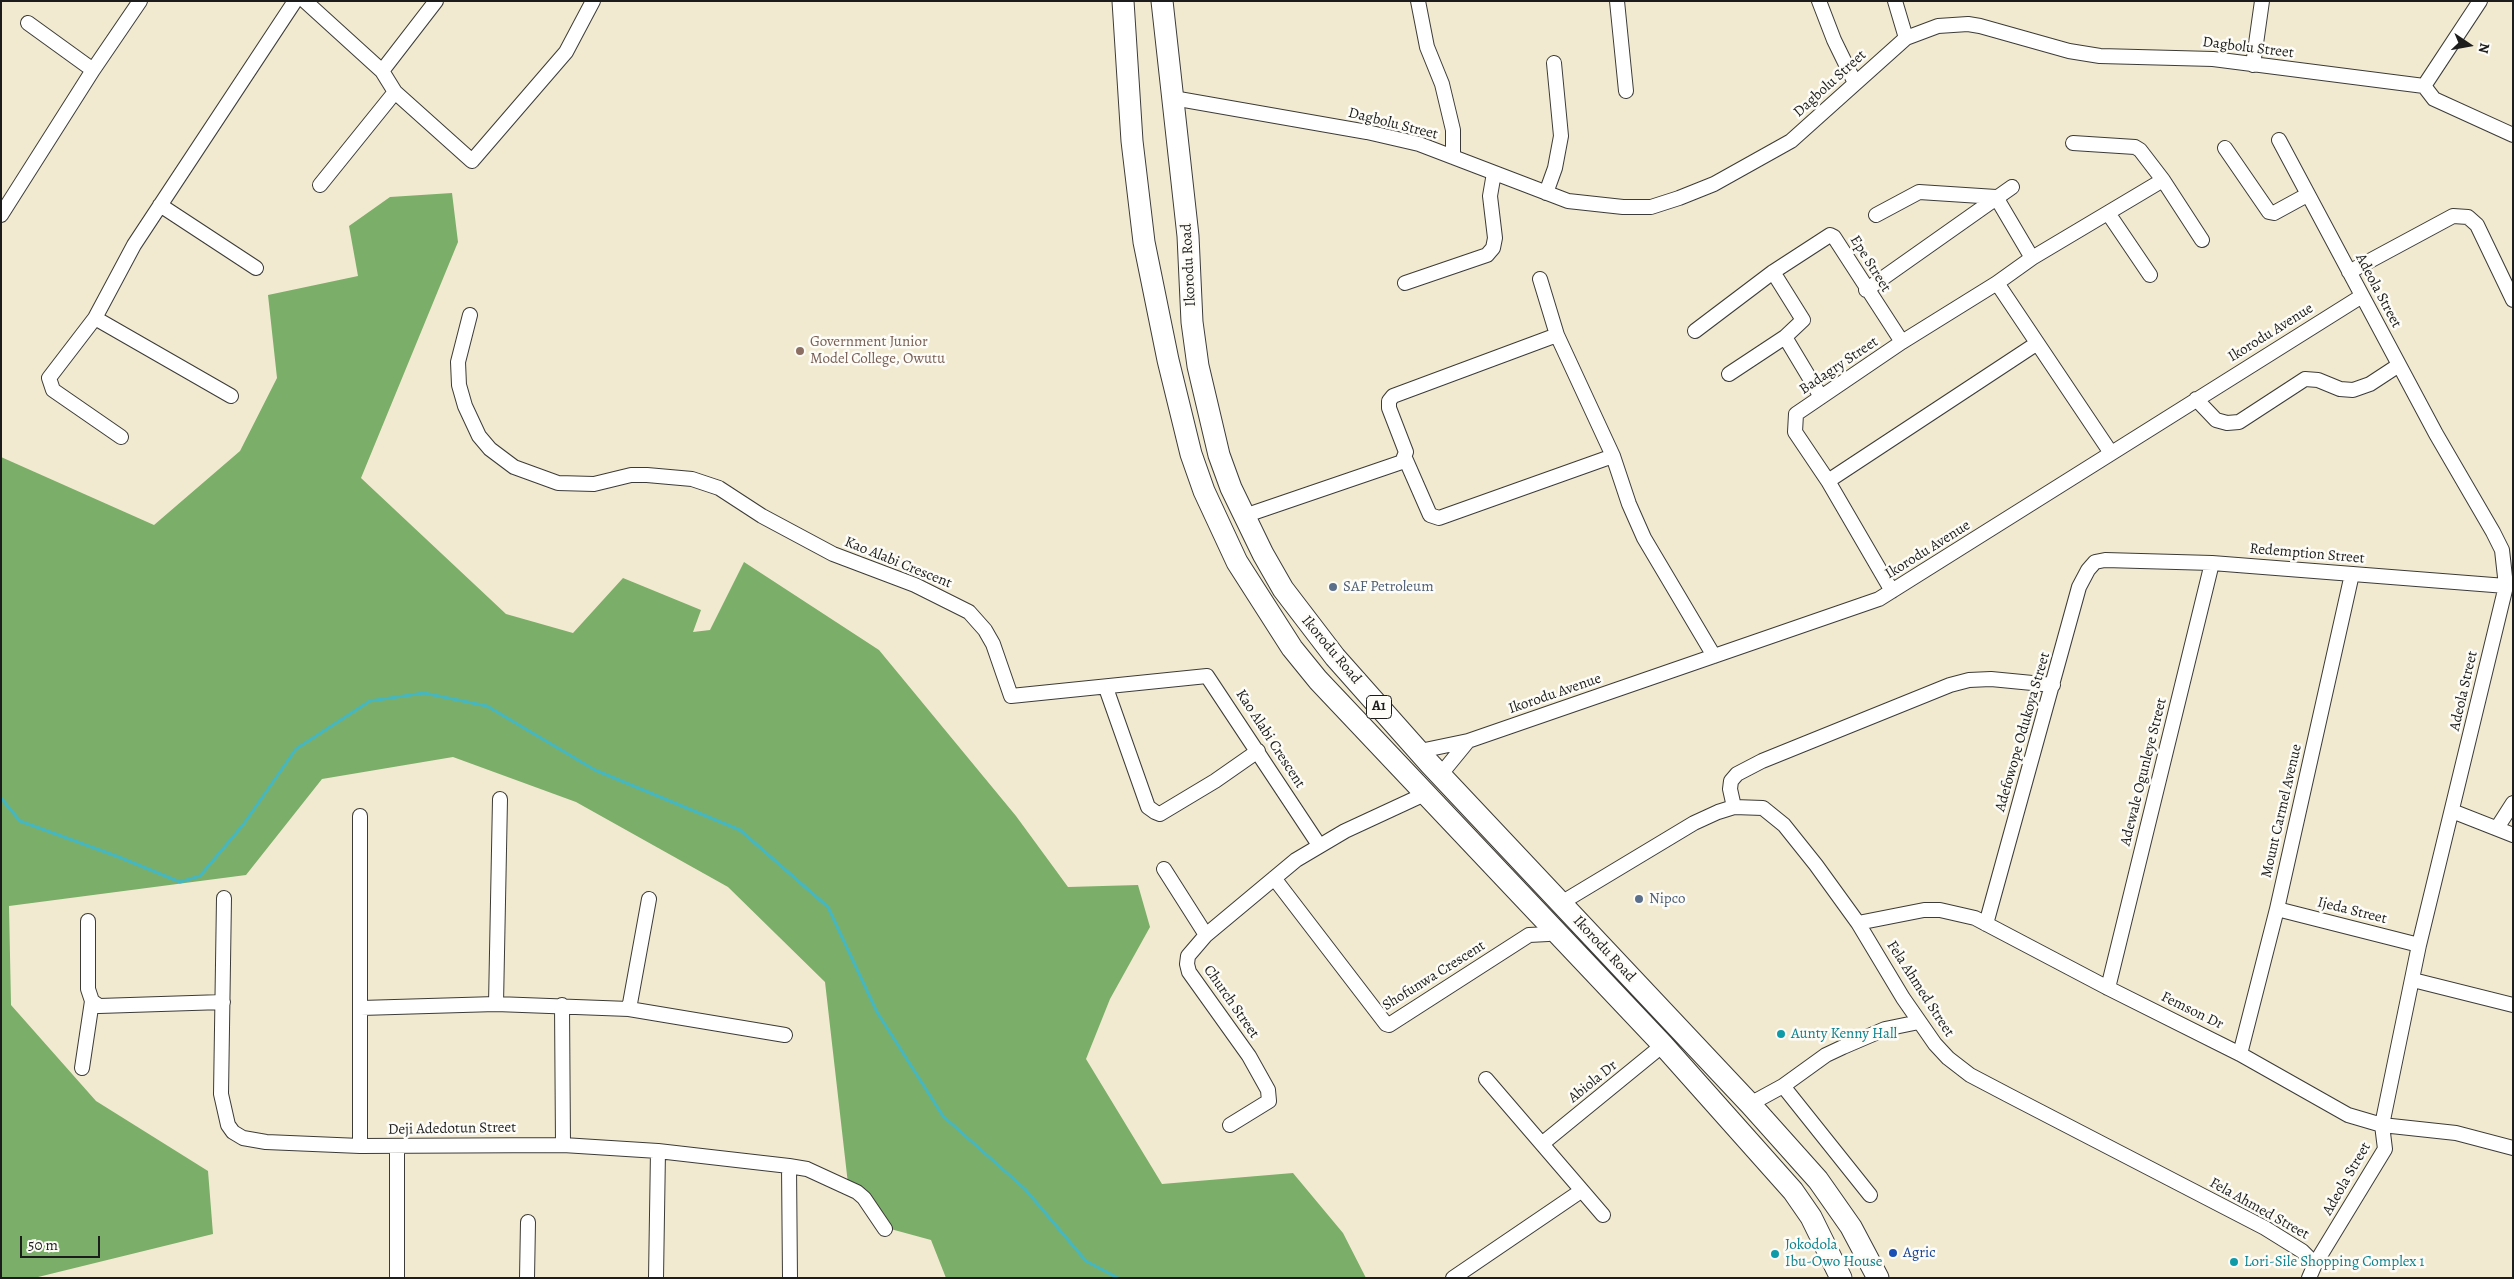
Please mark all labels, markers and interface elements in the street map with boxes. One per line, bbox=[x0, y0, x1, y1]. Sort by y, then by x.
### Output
north arrow bbox=[2444, 20, 2494, 70]
street label: Dagbolu Street bbox=[2201, 33, 2295, 63]
text: N bbox=[2474, 41, 2495, 55]
street label: Dagbolu Street bbox=[1790, 47, 1870, 121]
street label: Dagbolu Street bbox=[1346, 104, 1440, 144]
street label: Ikorodu Road bbox=[1178, 223, 1200, 307]
street label: Epe Street bbox=[1846, 232, 1894, 296]
street label: Adeola Street bbox=[2351, 251, 2405, 331]
street label: Ikorodu Avenue bbox=[2225, 300, 2317, 366]
place label: Government Junior Model College, Owutu bbox=[810, 333, 945, 368]
street label: Badagry Street bbox=[1796, 333, 1882, 399]
marker: Government Junior Model College, Owutu bbox=[794, 345, 806, 357]
street label: Ikorodu Avenue bbox=[1882, 517, 1974, 583]
street label: Kao Alabi Crescent bbox=[842, 533, 954, 593]
street label: Redemption Street bbox=[2249, 540, 2365, 568]
place label: SAF Petroleum bbox=[1343, 578, 1434, 596]
marker: SAF Petroleum bbox=[1327, 581, 1339, 593]
street label: Ikorodu Road bbox=[1297, 612, 1365, 688]
street label: Adeola Street bbox=[2446, 649, 2482, 733]
street label: Adefowope Odukoya Street bbox=[1992, 650, 2054, 814]
street label: Ikorodu Avenue bbox=[1506, 670, 1604, 718]
street label: Kao Alabi Crescent bbox=[1231, 686, 1309, 792]
road number: A1 bbox=[1366, 696, 1392, 719]
street label: Adewale Ogunleye Street bbox=[2117, 696, 2171, 848]
street label: Mount Carmel Avenue bbox=[2258, 742, 2306, 880]
place label: Nipco bbox=[1649, 890, 1685, 908]
marker: Nipco bbox=[1633, 893, 1645, 905]
street label: Ijeda Street bbox=[2315, 894, 2389, 928]
street label: Ikorodu Road bbox=[1569, 912, 1639, 986]
street label: Shofunwa Crescent bbox=[1379, 937, 1489, 1015]
street label: Fela Ahmed Street bbox=[1882, 938, 1958, 1040]
street label: Church Street bbox=[1199, 962, 1263, 1042]
street label: Femson Dr bbox=[2158, 988, 2226, 1034]
place label: Aunty Kenny Hall bbox=[1791, 1025, 1897, 1043]
marker: Aunty Kenny Hall bbox=[1775, 1028, 1787, 1040]
street label: Abiola Dr bbox=[1565, 1057, 1621, 1107]
street label: Deji Adedotun Street bbox=[388, 1119, 516, 1139]
street label: Adeola Street bbox=[2319, 1139, 2375, 1219]
street label: Fela Ahmed Street bbox=[2206, 1174, 2312, 1244]
scale bar bbox=[22, 1226, 102, 1258]
text: 50 m bbox=[28, 1235, 58, 1255]
place label: Jokodola Ibu-Owo House bbox=[1785, 1236, 1882, 1271]
place label: Agric bbox=[1903, 1244, 1936, 1262]
marker: Agric bbox=[1887, 1247, 1899, 1259]
marker: Jokodola Ibu-Owo House bbox=[1769, 1248, 1781, 1260]
place label: Lori-Sile Shopping Complex 1 bbox=[2244, 1253, 2424, 1271]
marker: Lori-Sile Shopping Complex 1 bbox=[2228, 1256, 2240, 1268]

